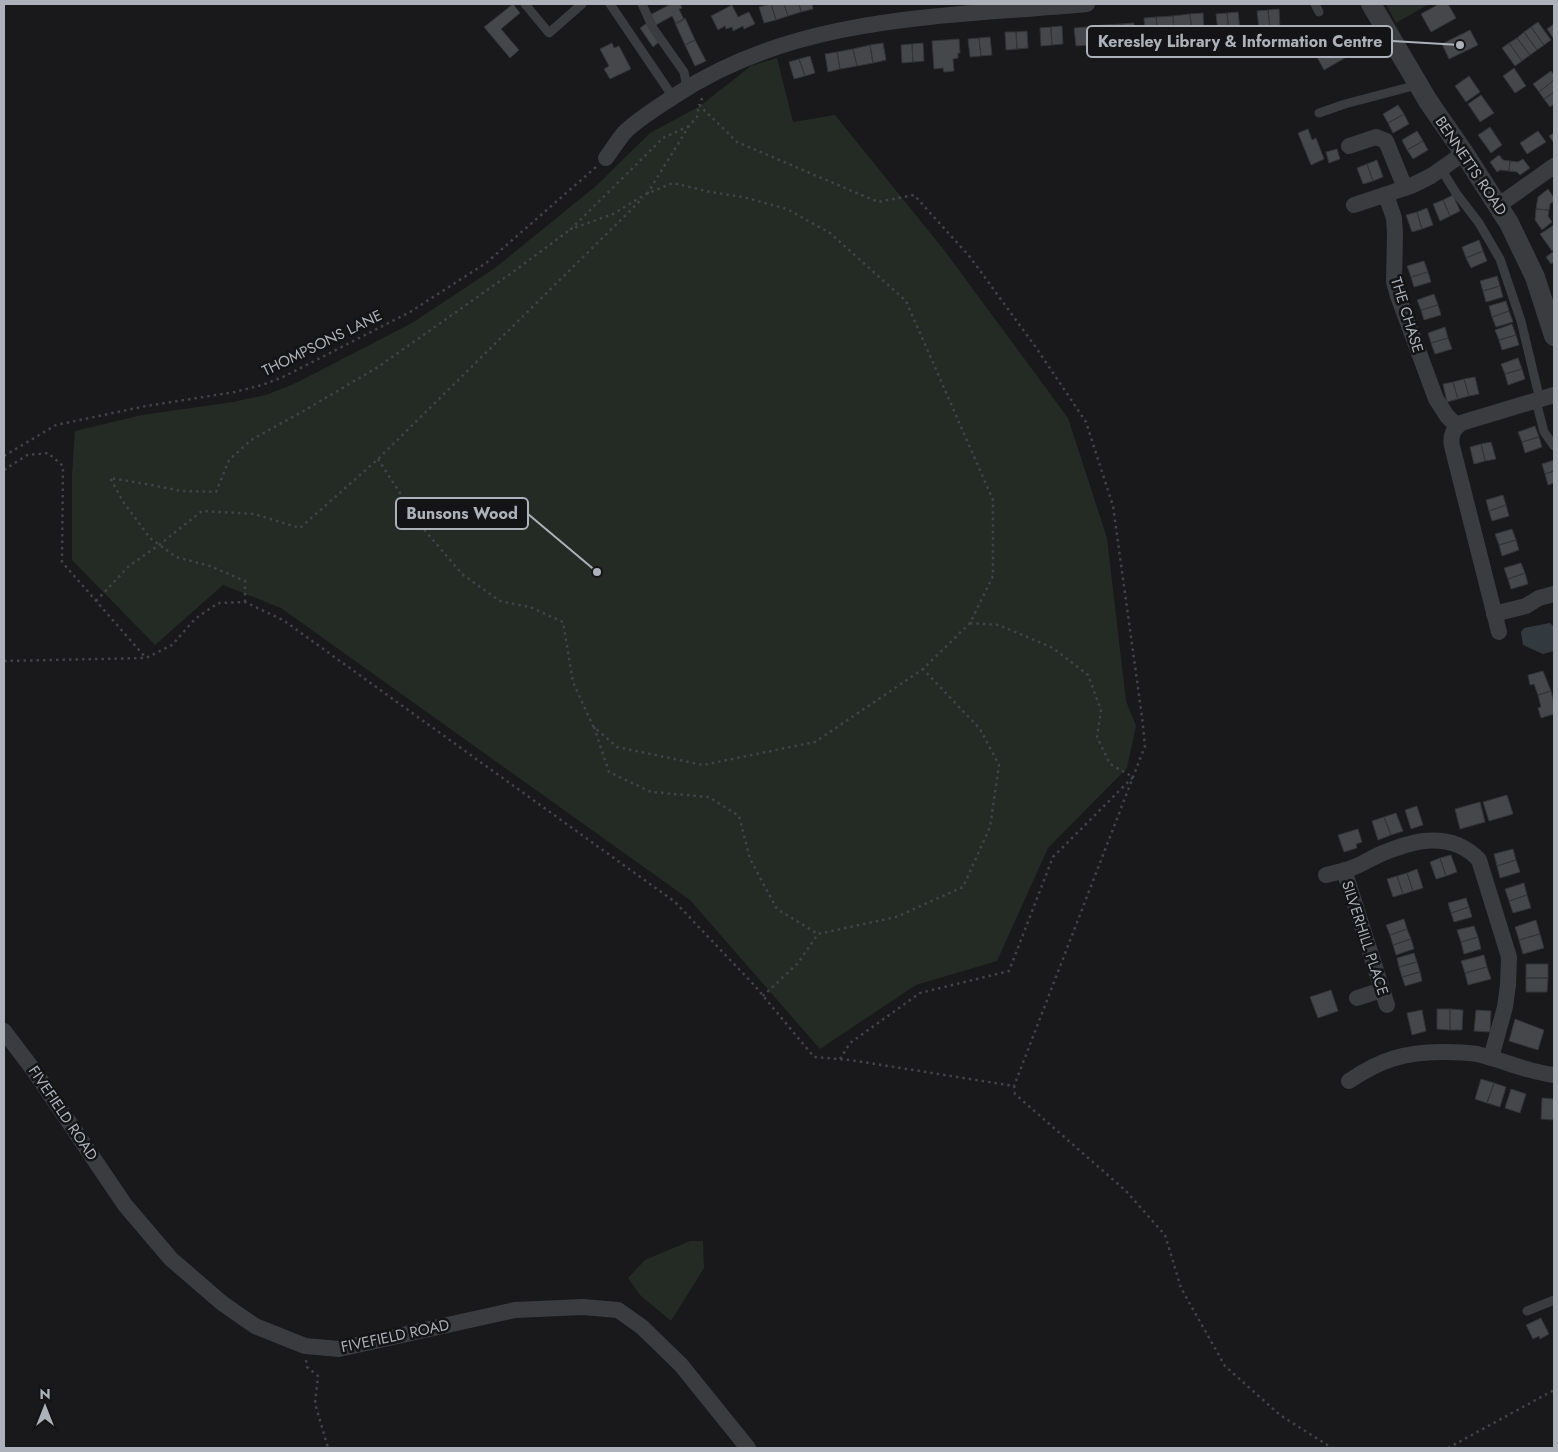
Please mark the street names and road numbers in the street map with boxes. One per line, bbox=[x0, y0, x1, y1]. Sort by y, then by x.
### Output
street label: BENNETTS ROAD bbox=[1430, 112, 1512, 220]
street label: THE CHASE bbox=[1385, 275, 1429, 355]
street label: THOMPSONS LANE bbox=[258, 304, 386, 382]
street label: SILVERHILL PLACE bbox=[1336, 878, 1394, 998]
street label: FIVEFIELD ROAD bbox=[23, 1061, 103, 1165]
street label: FIVEFIELD ROAD bbox=[339, 1314, 451, 1358]

